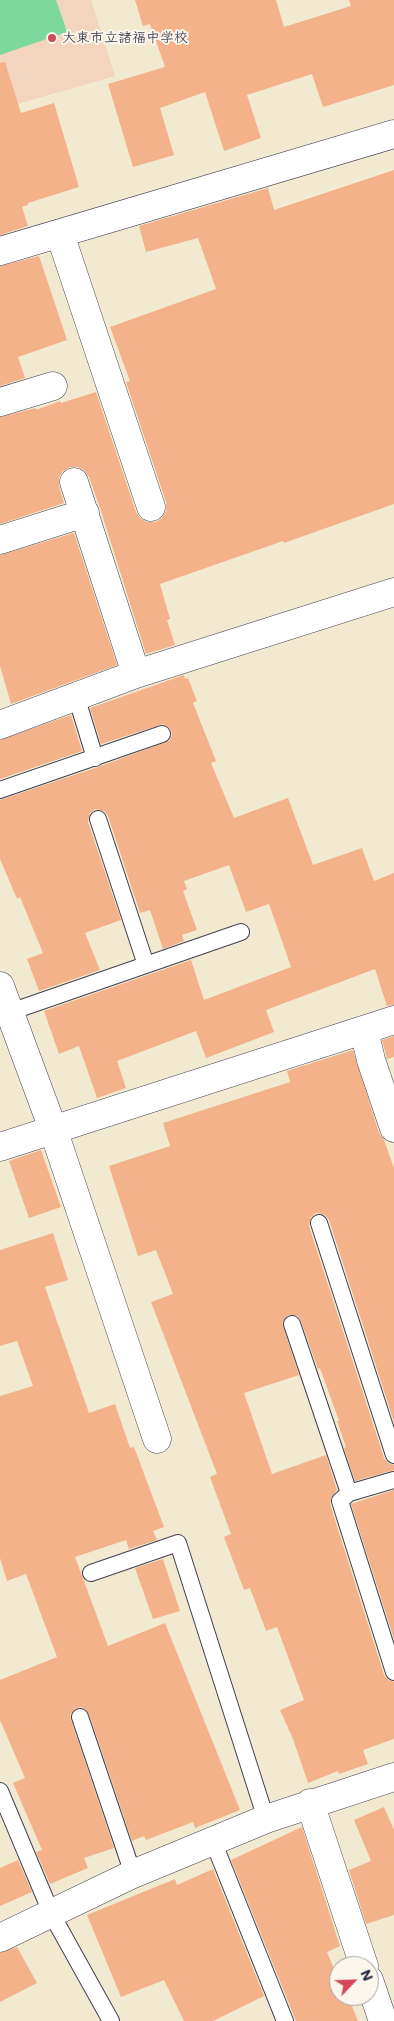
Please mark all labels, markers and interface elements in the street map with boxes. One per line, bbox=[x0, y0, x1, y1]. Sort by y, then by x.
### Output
place label: 大東市立諸福中学校 bbox=[62, 30, 188, 46]
marker: 大東市立諸福中学校 bbox=[46, 32, 58, 44]
north arrow bbox=[329, 1956, 379, 2006]
text: N bbox=[356, 1966, 378, 1984]

